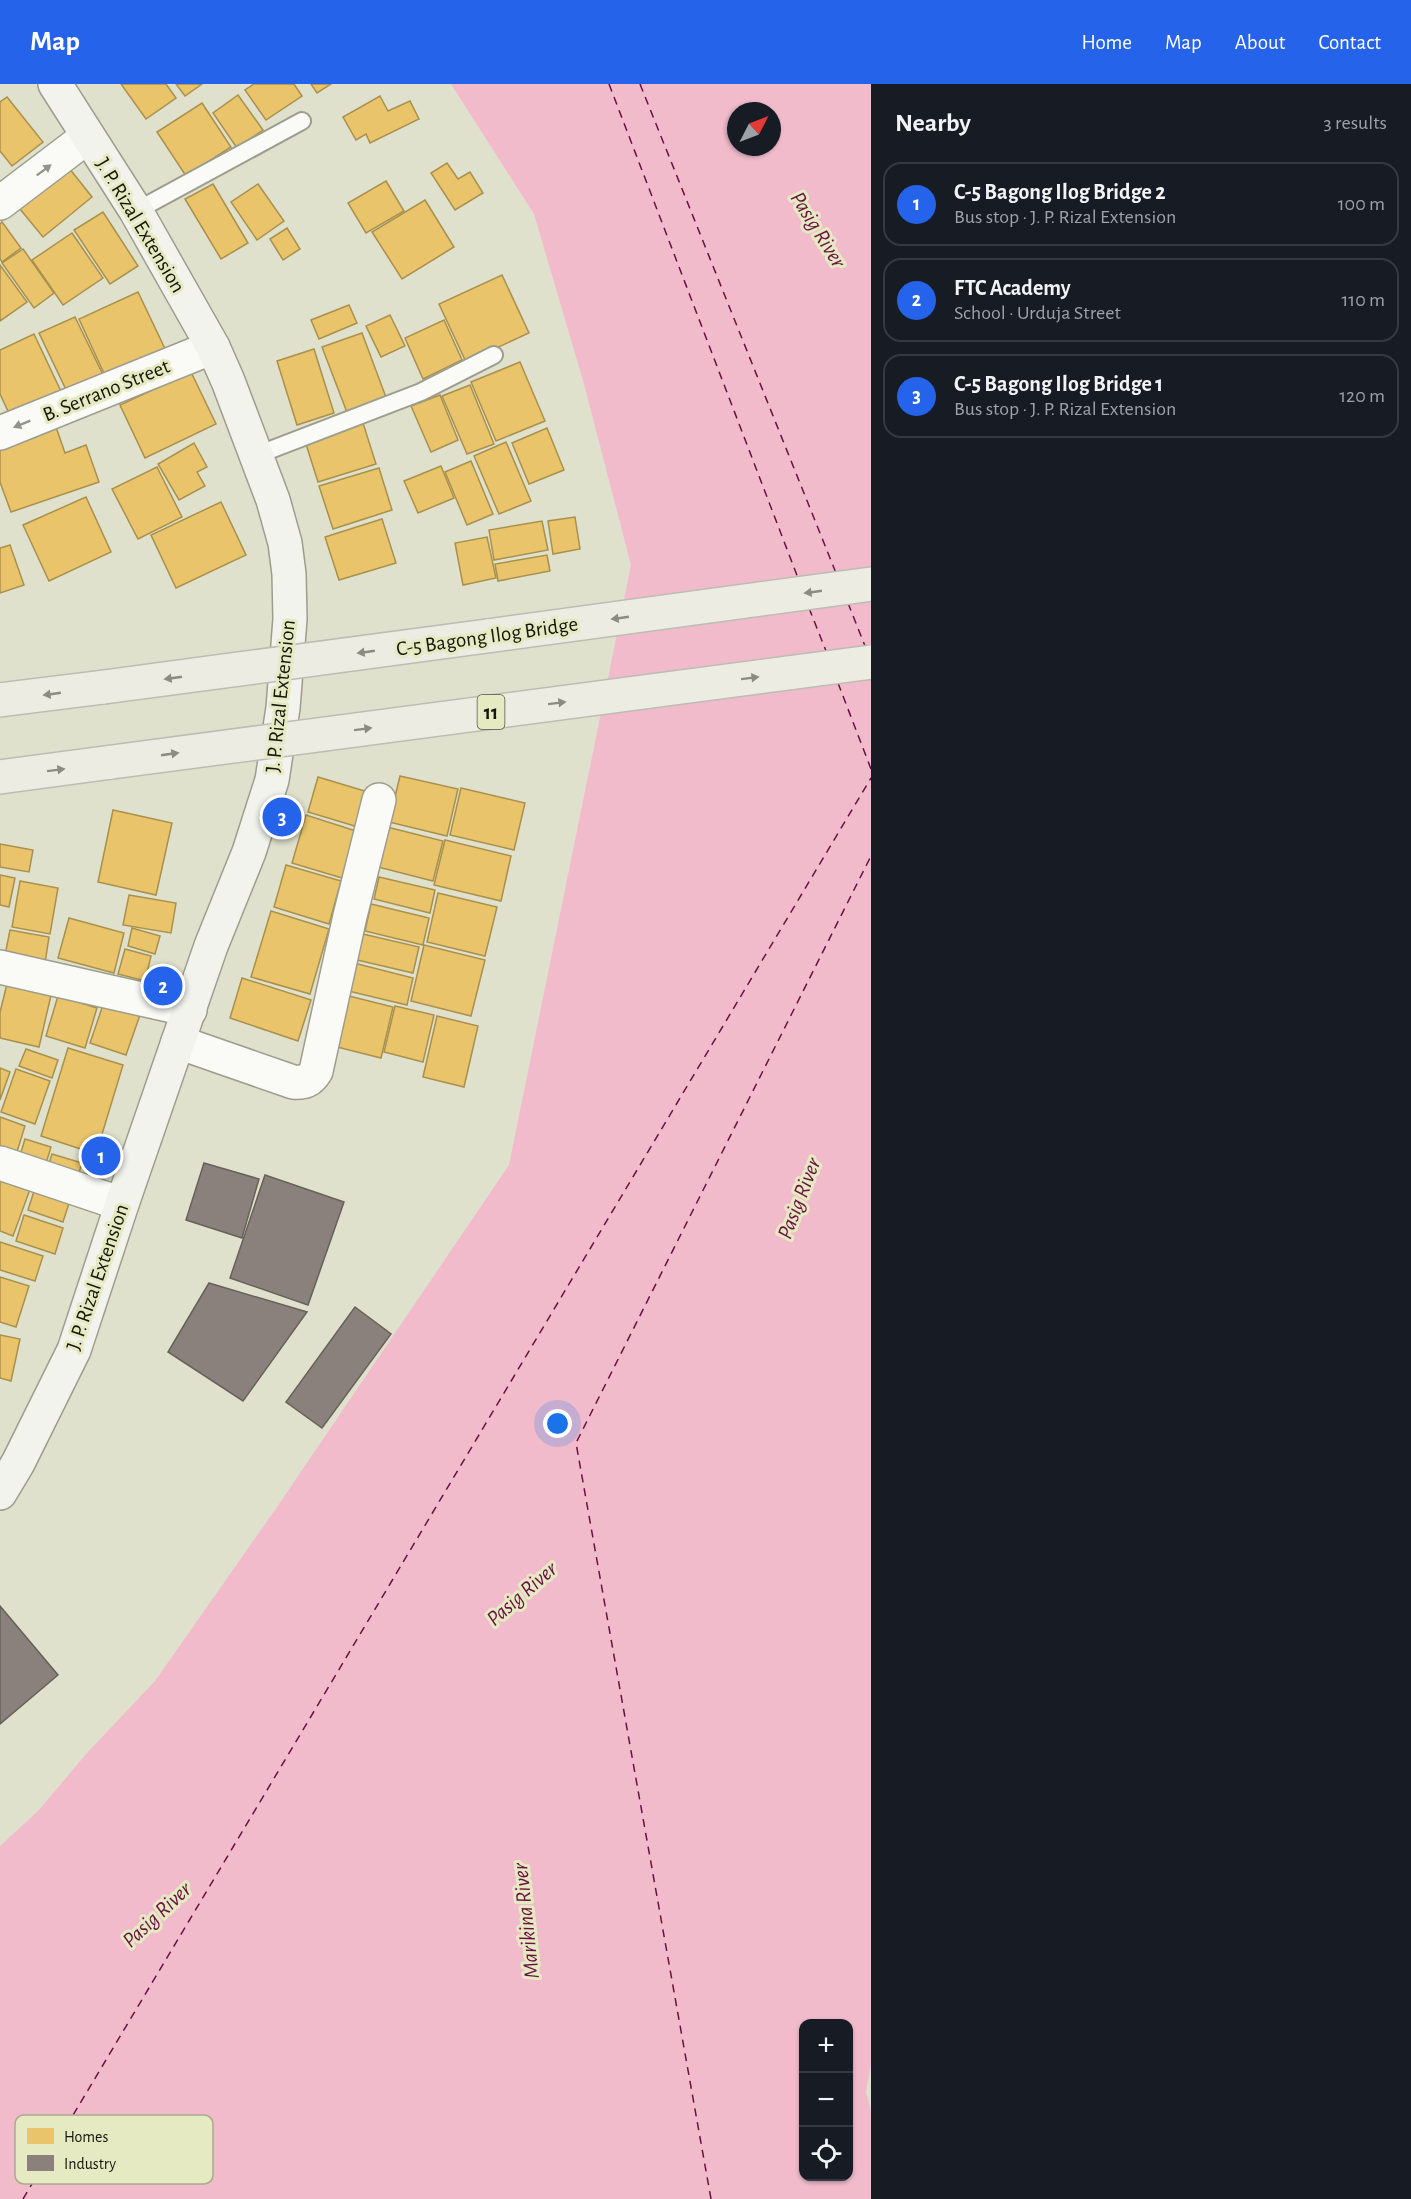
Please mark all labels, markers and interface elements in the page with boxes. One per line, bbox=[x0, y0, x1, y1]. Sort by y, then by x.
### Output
text: Map bbox=[30, 28, 80, 56]
text: Home bbox=[1081, 32, 1132, 53]
text: Map bbox=[1165, 32, 1202, 53]
text: About bbox=[1235, 32, 1285, 53]
text: Contact bbox=[1318, 32, 1381, 53]
north arrow bbox=[727, 102, 781, 156]
text: Nearby bbox=[895, 110, 971, 136]
text: 3 results bbox=[1323, 113, 1387, 133]
street label: J. P. Rizal Extension bbox=[92, 154, 189, 296]
one-way arrow bbox=[36, 164, 51, 176]
text: C-5 Bagong Ilog Bridge 2 bbox=[954, 181, 1166, 203]
water label: Pasig River bbox=[786, 188, 850, 272]
text: 1 bbox=[913, 194, 920, 214]
text: 100 m bbox=[1338, 194, 1385, 214]
text: Bus stop · J. P. Rizal Extension bbox=[954, 207, 1176, 227]
text: FTC Academy bbox=[954, 277, 1071, 299]
text: 2 bbox=[912, 290, 921, 310]
text: 110 m bbox=[1341, 290, 1385, 310]
text: School · Urduja Street bbox=[954, 303, 1121, 323]
street label: B. Serrano Street bbox=[40, 355, 173, 425]
text: C-5 Bagong Ilog Bridge 1 bbox=[954, 373, 1163, 395]
text: 3 bbox=[912, 386, 921, 406]
text: 120 m bbox=[1339, 386, 1385, 406]
text: Bus stop · J. P. Rizal Extension bbox=[954, 399, 1176, 419]
one-way arrow bbox=[13, 419, 31, 429]
one-way arrow bbox=[803, 587, 822, 596]
street label: C-5 Bagong Ilog Bridge bbox=[395, 613, 579, 660]
one-way arrow bbox=[610, 613, 629, 622]
street label: J. P. Rizal Extension bbox=[262, 619, 299, 773]
one-way arrow bbox=[357, 647, 376, 657]
one-way arrow bbox=[163, 673, 182, 683]
one-way arrow bbox=[741, 673, 760, 682]
one-way arrow bbox=[42, 689, 61, 698]
road number: 11 bbox=[478, 695, 504, 729]
one-way arrow bbox=[547, 699, 566, 708]
one-way arrow bbox=[354, 724, 373, 733]
one-way arrow bbox=[161, 749, 180, 759]
one-way arrow bbox=[47, 765, 66, 774]
pin: 3 bbox=[262, 794, 302, 840]
pin: 2 bbox=[144, 964, 182, 1008]
pin: 1 bbox=[82, 1134, 120, 1178]
water label: Pasig River bbox=[773, 1154, 825, 1242]
street label: J. P. Rizal Extension bbox=[63, 1201, 132, 1353]
your location bbox=[543, 1409, 572, 1438]
water label: Pasig River bbox=[482, 1557, 562, 1630]
water label: Marikina River bbox=[509, 1861, 543, 1980]
water label: Pasig River bbox=[118, 1877, 196, 1952]
map controls bbox=[799, 2019, 853, 2181]
button: + bbox=[799, 2019, 853, 2073]
button: − bbox=[799, 2073, 853, 2127]
legend bbox=[15, 2115, 213, 2184]
button: locate bbox=[799, 2127, 853, 2181]
text: Homes bbox=[64, 2129, 108, 2145]
text: Industry bbox=[64, 2156, 116, 2173]

